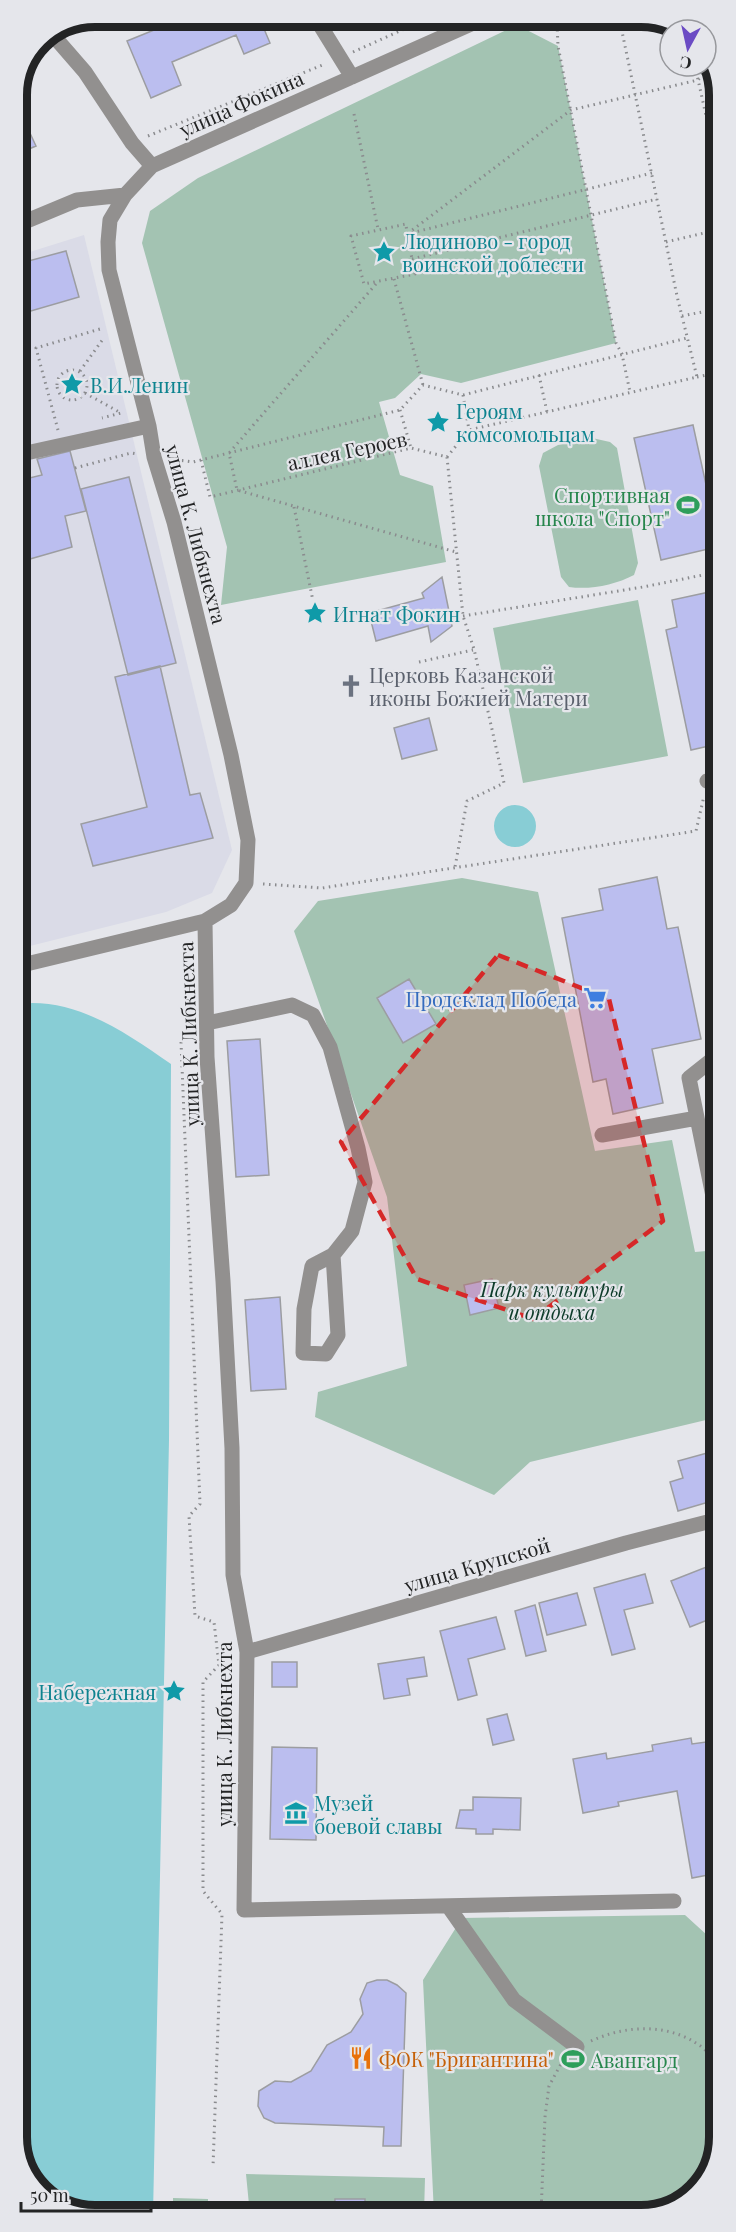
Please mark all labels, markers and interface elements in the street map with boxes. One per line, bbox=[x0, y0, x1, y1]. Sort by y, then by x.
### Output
north arrow bbox=[658, 18, 718, 78]
text: С bbox=[679, 52, 693, 75]
street label: улица Фокина bbox=[174, 64, 307, 143]
place label: Людиново - город воинской доблести bbox=[401, 227, 584, 277]
place icon: Людиново - город воинской доблести bbox=[371, 239, 397, 265]
place icon: В.И.Ленин bbox=[59, 371, 85, 397]
place label: В.И.Ленин bbox=[90, 371, 189, 398]
place label: Героям комсомольцам bbox=[456, 397, 595, 447]
place icon: Героям комсомольцам bbox=[425, 409, 451, 435]
street label: аллея Героев bbox=[285, 424, 409, 476]
street label: улица К. Либкнехта bbox=[160, 440, 234, 627]
place label: Спортивная школа "Спорт" bbox=[535, 481, 670, 531]
sports icon: Спортивная школа "Спорт" bbox=[675, 492, 701, 518]
place icon: Игнат Фокин bbox=[302, 600, 328, 626]
place label: Игнат Фокин bbox=[333, 600, 460, 627]
place label: Церковь Казанской иконы Божией Матери bbox=[369, 661, 588, 711]
church icon: Церковь Казанской иконы Божией Матери bbox=[338, 673, 364, 699]
street label: улица К. Либкнехта bbox=[171, 941, 205, 1128]
place label: Продсклад Победа bbox=[406, 985, 577, 1012]
supermarket icon: Продсклад Победа bbox=[582, 985, 608, 1011]
park label: Парк культуры и отдыха bbox=[479, 1275, 624, 1325]
street label: улица Крупской bbox=[400, 1530, 553, 1598]
street label: улица К. Либкнехта bbox=[210, 1642, 237, 1827]
place label: Набережная bbox=[38, 1678, 156, 1705]
place icon: Набережная bbox=[161, 1678, 187, 1704]
place label: Музей боевой славы bbox=[314, 1789, 442, 1839]
museum icon: Музей боевой славы bbox=[283, 1800, 309, 1826]
restaurant icon: ФОК "Бригантина" bbox=[348, 2045, 374, 2071]
place label: ФОК "Бригантина" bbox=[379, 2045, 554, 2072]
sports icon: Авангард bbox=[560, 2046, 586, 2072]
place label: Авангард bbox=[590, 2046, 678, 2073]
scale bar bbox=[21, 2175, 152, 2213]
text: 50 m bbox=[30, 2183, 69, 2207]

